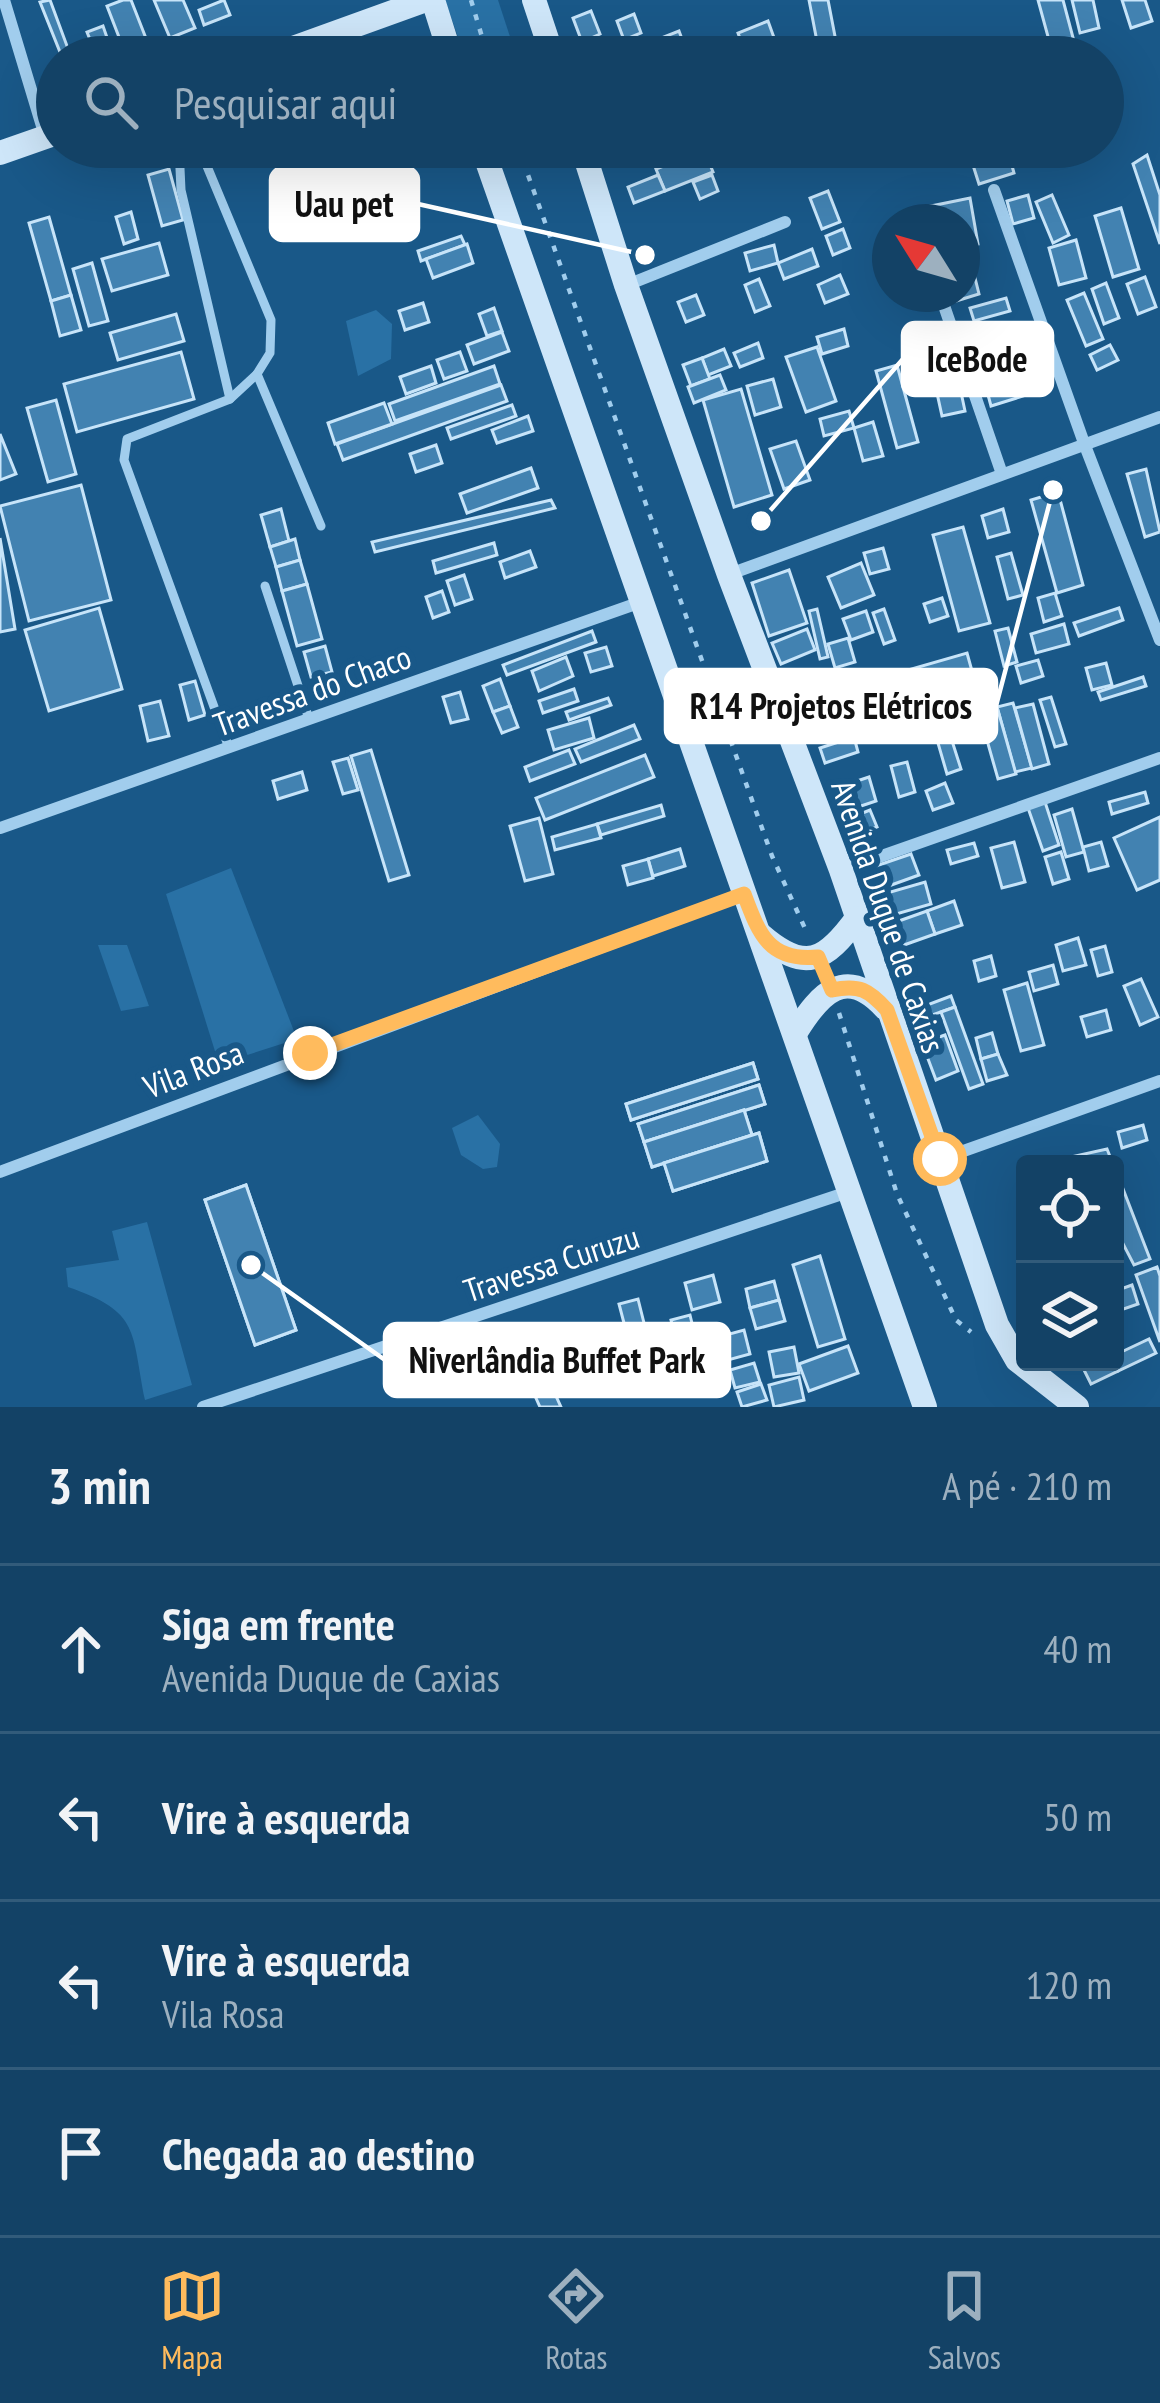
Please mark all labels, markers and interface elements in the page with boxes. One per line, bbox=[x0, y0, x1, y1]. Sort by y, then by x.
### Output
search box bbox=[36, 36, 1124, 168]
icon: search bbox=[78, 69, 144, 135]
text: Pesquisar aqui bbox=[174, 73, 397, 131]
callout: Uau pet bbox=[271, 168, 418, 240]
text: Uau pet bbox=[295, 180, 394, 227]
north arrow bbox=[872, 204, 980, 312]
callout: IceBode bbox=[903, 323, 1052, 395]
text: IceBode bbox=[926, 335, 1028, 382]
street label: Travessa do Chaco bbox=[207, 634, 417, 746]
callout: R14 Projetos Elétricos bbox=[666, 670, 996, 742]
text: R14 Projetos Elétricos bbox=[690, 682, 972, 729]
street label: Avenida Duque de Caxias bbox=[822, 774, 956, 1058]
route end bbox=[283, 1026, 337, 1080]
street label: Vila Rosa bbox=[136, 1030, 249, 1108]
route start bbox=[913, 1132, 967, 1186]
map controls bbox=[1016, 1155, 1124, 1371]
button: locate bbox=[1016, 1155, 1124, 1263]
street label: Travessa Curuzu bbox=[458, 1214, 644, 1312]
button: layers bbox=[1016, 1263, 1124, 1371]
callout: Niverlândia Buffet Park bbox=[385, 1324, 729, 1396]
text: Niverlândia Buffet Park bbox=[409, 1336, 705, 1383]
text: 3 min bbox=[48, 1452, 151, 1518]
text: A pé · 210 m bbox=[942, 1460, 1112, 1511]
text: Siga em frente bbox=[162, 1594, 395, 1652]
icon: ahead bbox=[48, 1616, 114, 1682]
text: 40 m bbox=[1043, 1623, 1112, 1674]
text: Avenida Duque de Caxias bbox=[162, 1652, 500, 1703]
icon: left bbox=[48, 1784, 114, 1850]
text: Vire à esquerda bbox=[162, 1788, 410, 1846]
text: 50 m bbox=[1043, 1791, 1112, 1842]
text: Vire à esquerda bbox=[162, 1930, 410, 1988]
icon: left bbox=[48, 1952, 114, 2018]
text: 120 m bbox=[1026, 1959, 1112, 2010]
text: Vila Rosa bbox=[162, 1988, 284, 2039]
icon: arrive bbox=[48, 2120, 114, 2186]
text: Chegada ao destino bbox=[162, 2124, 475, 2182]
tab: Mapa bbox=[159, 2263, 225, 2378]
tab: Rotas bbox=[543, 2263, 609, 2378]
tab: Salvos bbox=[928, 2263, 1001, 2378]

